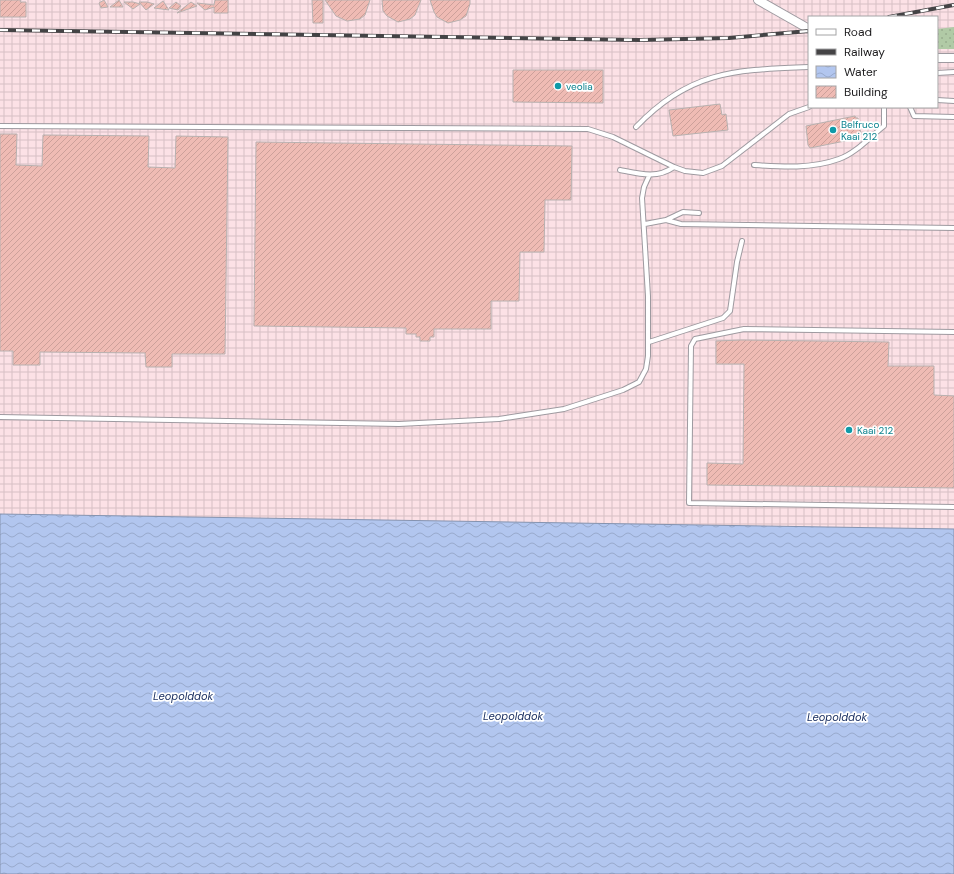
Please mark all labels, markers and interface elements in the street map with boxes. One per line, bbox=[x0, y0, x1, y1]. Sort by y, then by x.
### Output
legend bbox=[808, 16, 938, 108]
text: Road bbox=[844, 24, 872, 40]
text: Railway bbox=[844, 44, 885, 60]
text: Water bbox=[844, 64, 878, 80]
place label: veolia bbox=[566, 80, 593, 93]
marker: veolia bbox=[553, 81, 563, 91]
text: Building bbox=[844, 84, 888, 100]
place label: Belfruco Kaai 212 bbox=[841, 118, 879, 143]
marker: Belfruco Kaai 212 bbox=[828, 125, 838, 135]
place label: Kaai 212 bbox=[857, 424, 893, 437]
marker: Kaai 212 bbox=[844, 425, 854, 435]
water label: Leopolddok bbox=[153, 689, 213, 703]
water label: Leopolddok bbox=[483, 709, 543, 723]
water label: Leopolddok bbox=[807, 710, 867, 724]

